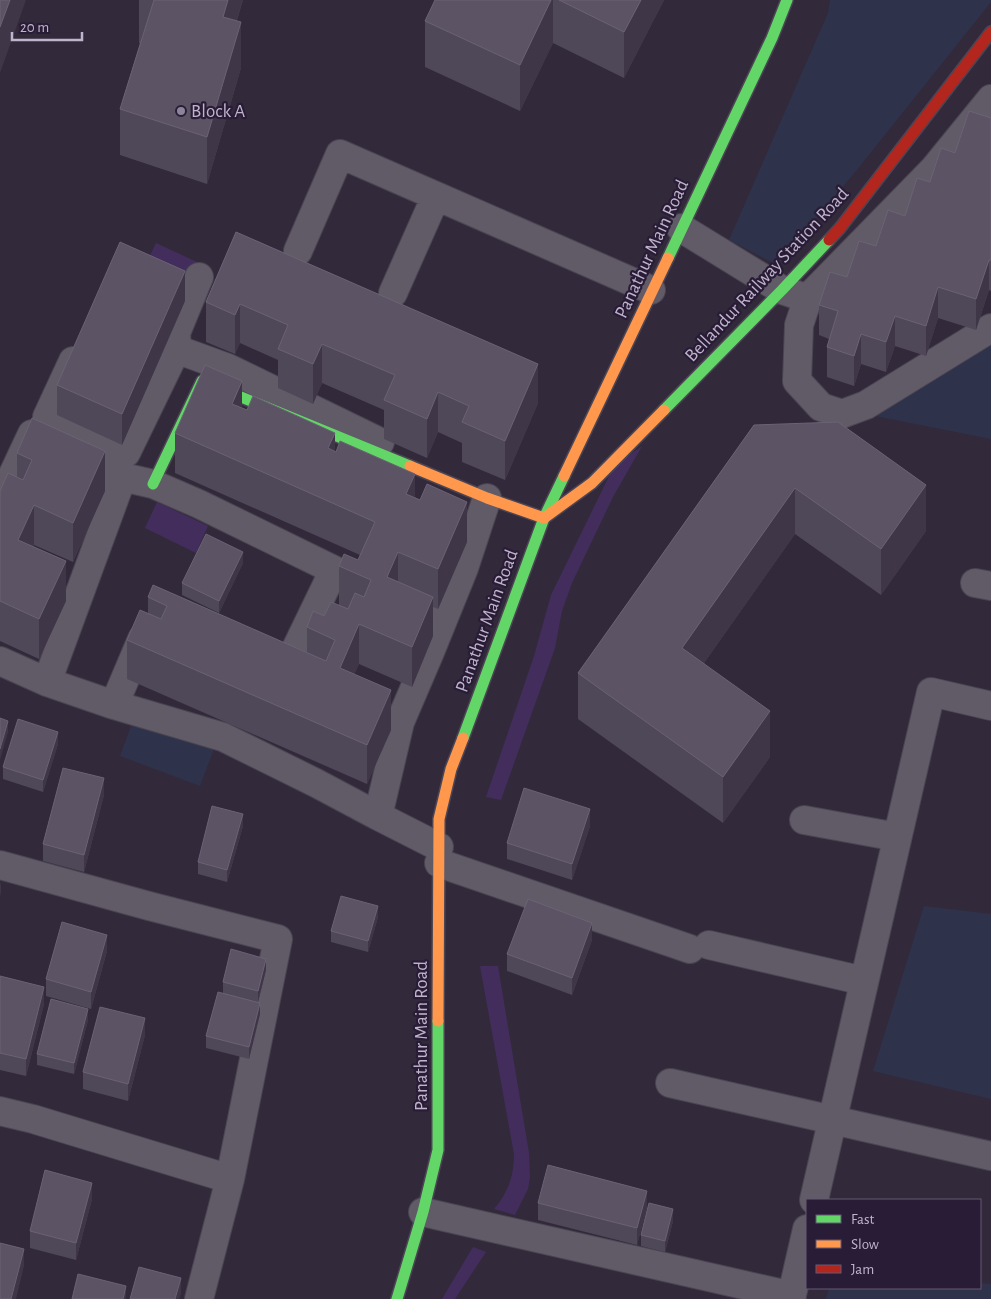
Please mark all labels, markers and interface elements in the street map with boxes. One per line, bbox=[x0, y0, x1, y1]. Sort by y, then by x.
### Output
scale bar bbox=[12, 10, 82, 42]
text: 20 m bbox=[20, 20, 49, 35]
place label: Block A bbox=[191, 102, 245, 121]
marker: Block A bbox=[175, 105, 187, 117]
street label: Panathur Main Road bbox=[612, 177, 692, 321]
street label: Bellandur Railway Station Road bbox=[682, 184, 852, 366]
street label: Panathur Main Road bbox=[452, 547, 522, 695]
street label: Panathur Main Road bbox=[412, 961, 431, 1111]
legend bbox=[806, 1199, 981, 1289]
text: Fast bbox=[851, 1212, 875, 1227]
text: Slow bbox=[851, 1237, 879, 1252]
text: Jam bbox=[851, 1262, 874, 1277]

